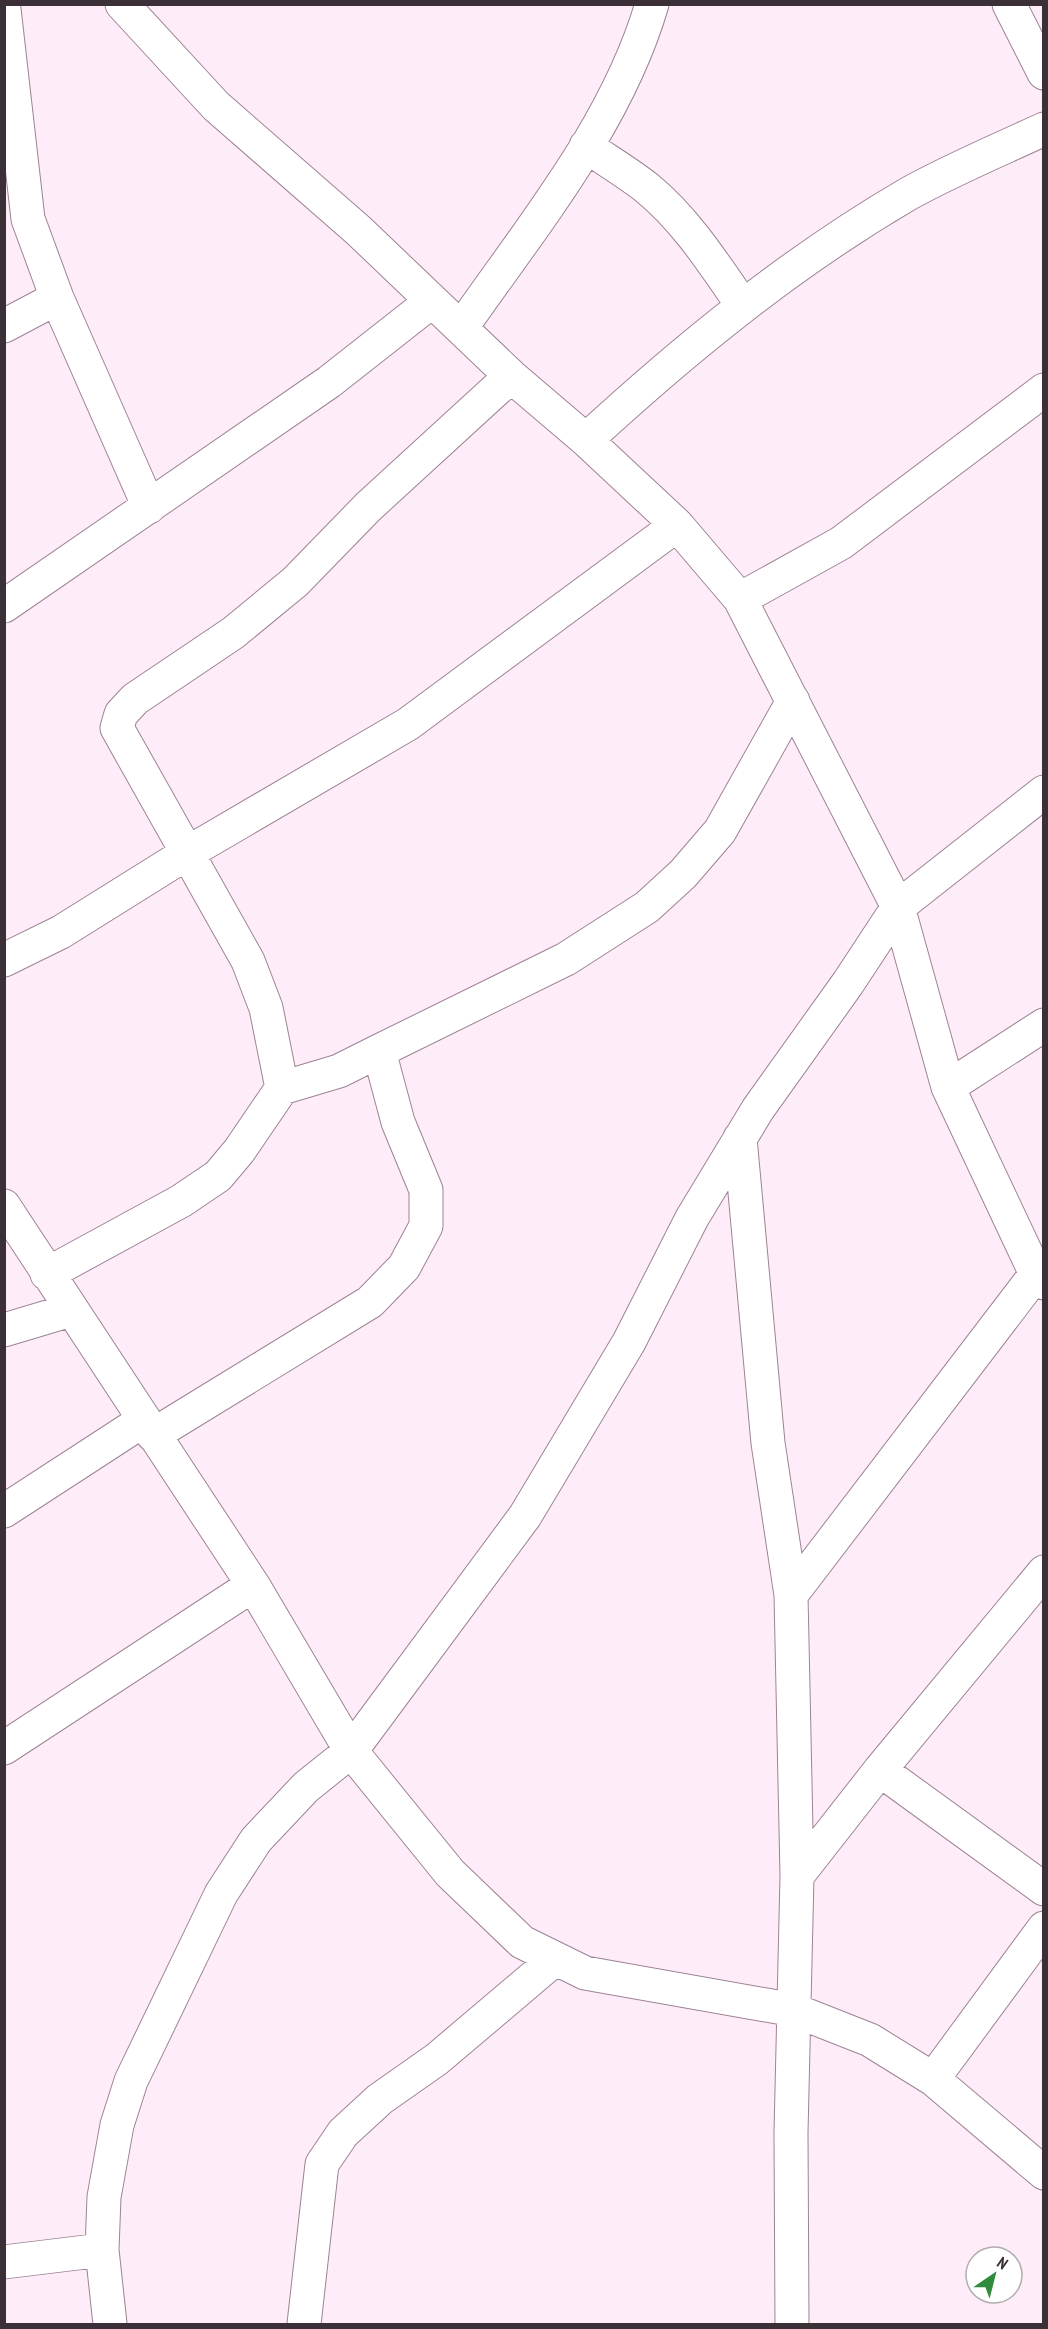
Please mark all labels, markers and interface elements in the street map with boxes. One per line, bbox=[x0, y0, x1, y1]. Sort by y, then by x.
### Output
north arrow bbox=[964, 2245, 1024, 2305]
text: N bbox=[993, 2252, 1012, 2273]

